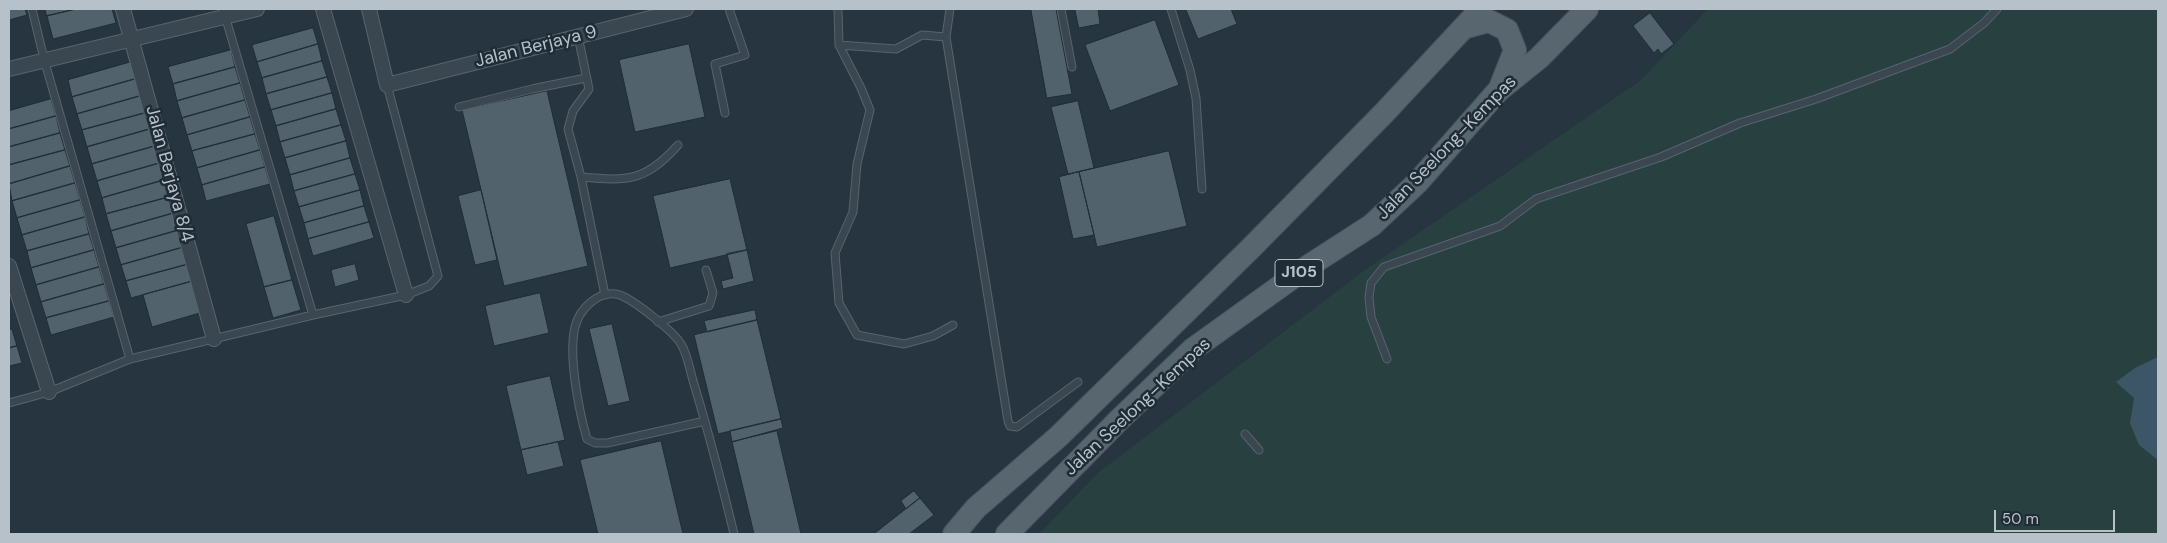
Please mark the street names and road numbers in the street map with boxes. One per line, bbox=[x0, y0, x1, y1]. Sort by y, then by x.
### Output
street label: Jalan Berjaya 9 bbox=[473, 21, 599, 73]
street label: Jalan Seelong–Kempas bbox=[1373, 71, 1521, 225]
street label: Jalan Berjaya 8/4 bbox=[140, 103, 198, 245]
road number: J105 bbox=[1275, 260, 1323, 286]
street label: Jalan Seelong–Kempas bbox=[1060, 334, 1216, 480]

